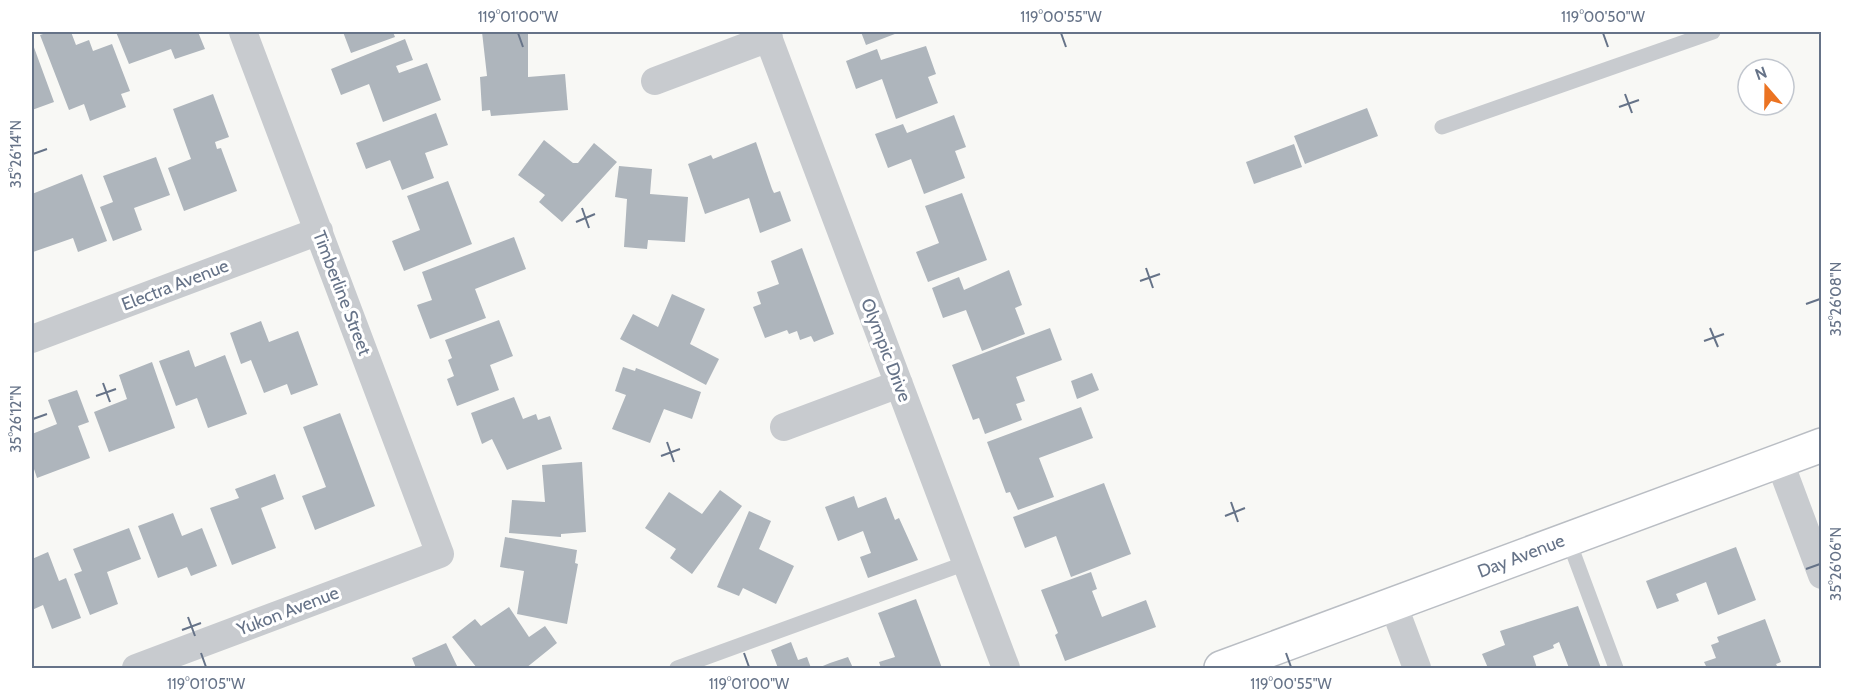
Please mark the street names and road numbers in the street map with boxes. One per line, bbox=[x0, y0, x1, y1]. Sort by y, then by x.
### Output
street label: Timberline Street bbox=[308, 228, 376, 358]
street label: Electra Avenue bbox=[118, 254, 232, 316]
street label: Olympic Drive bbox=[856, 295, 916, 405]
street label: Day Avenue bbox=[1474, 529, 1568, 583]
street label: Yukon Avenue bbox=[233, 582, 342, 641]

